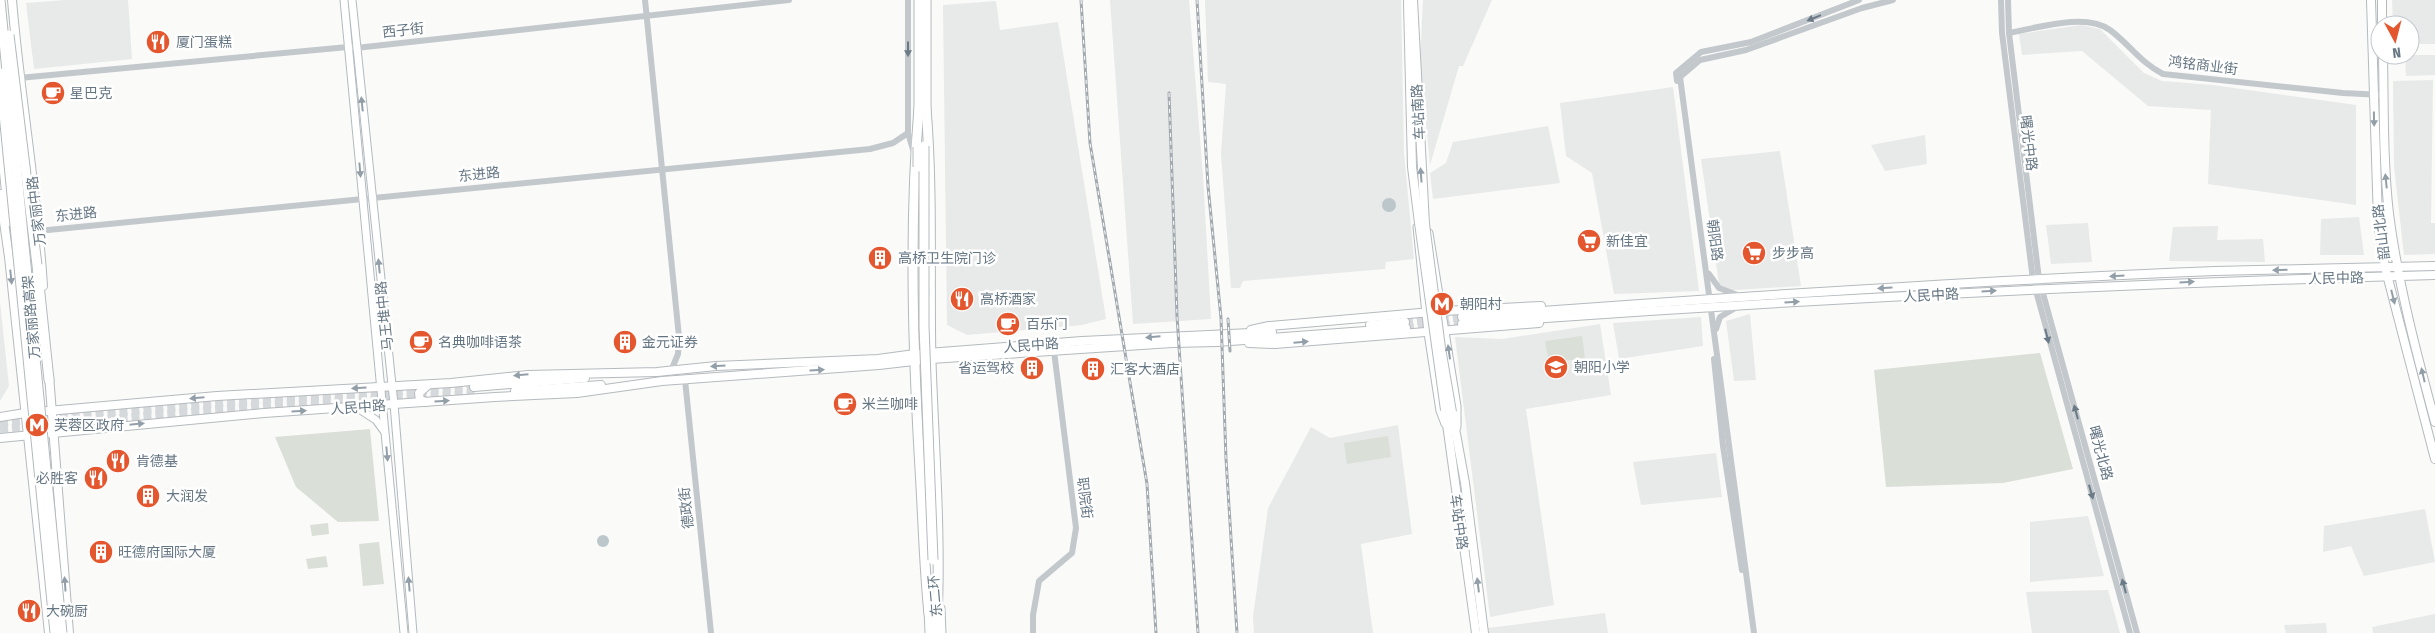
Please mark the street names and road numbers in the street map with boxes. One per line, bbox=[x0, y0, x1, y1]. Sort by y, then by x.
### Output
street label: 西子街 bbox=[381, 20, 425, 41]
street label: 鸿铭商业街 bbox=[2167, 53, 2239, 78]
street label: 车站南路 bbox=[1409, 84, 1428, 140]
street label: 曙光中路 bbox=[2017, 114, 2040, 172]
street label: 东进路 bbox=[457, 164, 501, 185]
street label: 万家丽中路 bbox=[24, 175, 49, 247]
street label: 韶山北路 bbox=[2370, 203, 2393, 261]
street label: 东进路 bbox=[54, 204, 98, 225]
street label: 朝阳路 bbox=[1703, 218, 1726, 262]
street label: 人民中路 bbox=[2308, 270, 2364, 287]
street label: 万家丽路高架 bbox=[19, 274, 44, 360]
street label: 马王堆中路 bbox=[372, 280, 397, 352]
street label: 人民中路 bbox=[1903, 286, 1959, 305]
street label: 人民中路 bbox=[1003, 335, 1060, 356]
street label: 人民中路 bbox=[330, 397, 387, 418]
street label: 曙光北路 bbox=[2085, 424, 2116, 482]
street label: 职院街 bbox=[1074, 476, 1095, 520]
street label: 德政街 bbox=[676, 486, 697, 530]
street label: 车站中路 bbox=[1446, 493, 1471, 551]
street label: 东二环 bbox=[925, 574, 946, 618]

